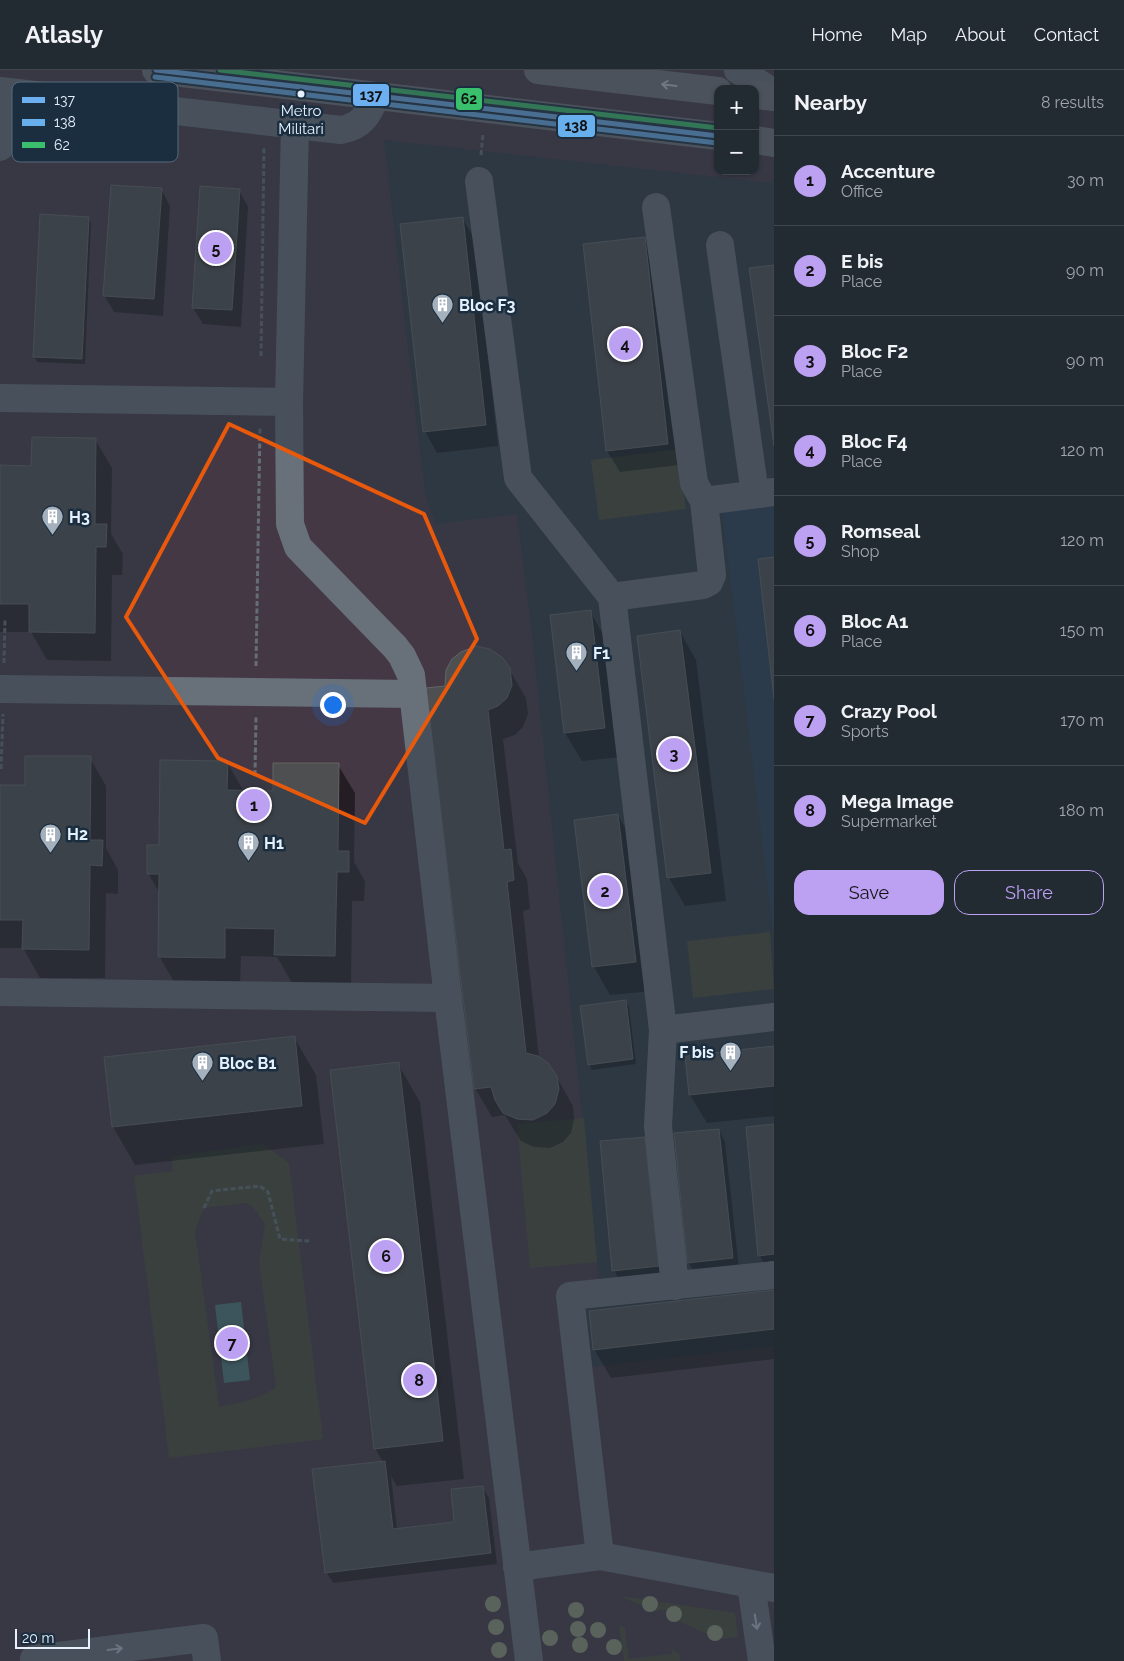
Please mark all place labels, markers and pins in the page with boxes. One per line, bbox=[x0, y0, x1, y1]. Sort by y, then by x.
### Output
marker: Metro Militari bbox=[296, 89, 306, 99]
place label: Metro Militari bbox=[278, 102, 324, 138]
pin: 5 bbox=[200, 229, 232, 267]
building icon: Bloc F3 bbox=[431, 293, 455, 324]
place label: Bloc F3 bbox=[459, 296, 515, 315]
pin: 4 bbox=[609, 325, 641, 363]
building icon: H3 bbox=[41, 505, 65, 536]
place label: H3 bbox=[69, 508, 90, 527]
building icon: F1 bbox=[565, 641, 589, 672]
place label: F1 bbox=[593, 644, 610, 663]
pin: 3 bbox=[658, 735, 690, 773]
pin: 1 bbox=[238, 786, 270, 824]
building icon: H2 bbox=[39, 822, 63, 853]
place label: H2 bbox=[67, 825, 88, 844]
building icon: H1 bbox=[236, 831, 260, 862]
place label: H1 bbox=[264, 834, 284, 853]
pin: 2 bbox=[589, 872, 621, 910]
building icon: F bis bbox=[718, 1040, 742, 1071]
place label: F bis bbox=[679, 1043, 714, 1062]
building icon: Bloc B1 bbox=[191, 1051, 215, 1082]
place label: Bloc B1 bbox=[219, 1054, 276, 1073]
pin: 6 bbox=[370, 1237, 402, 1275]
pin: 7 bbox=[216, 1324, 248, 1362]
pin: 8 bbox=[403, 1361, 435, 1399]

